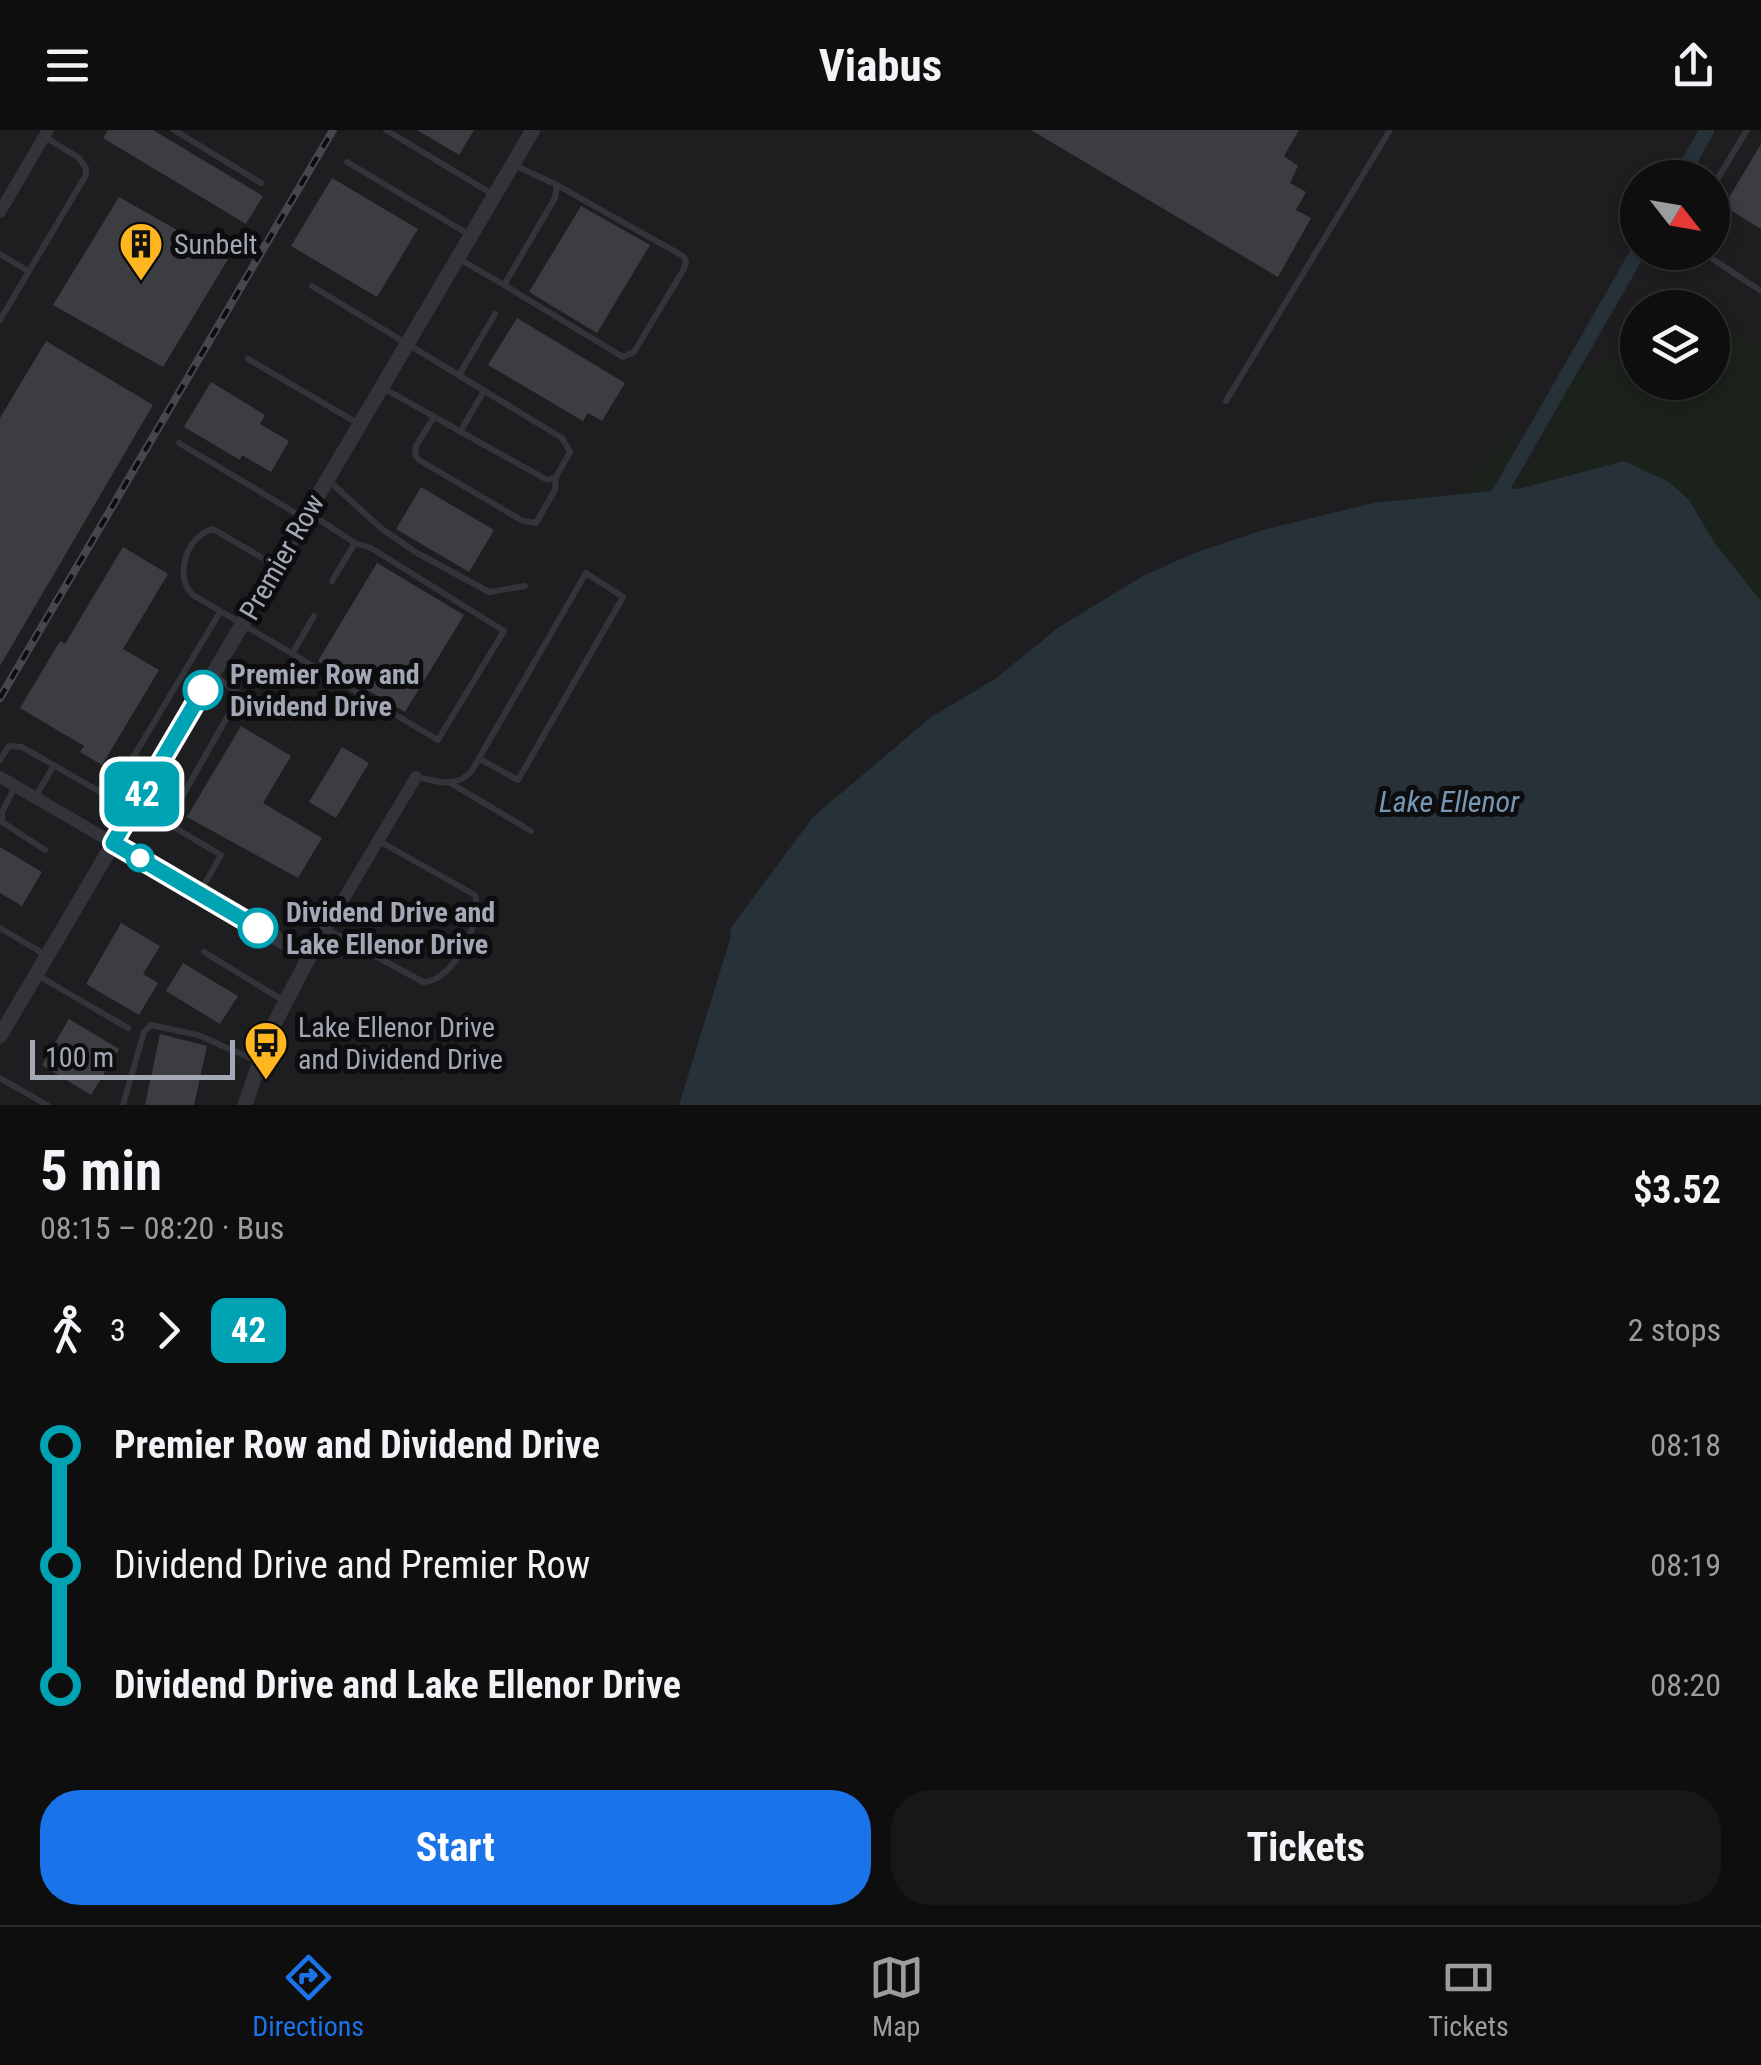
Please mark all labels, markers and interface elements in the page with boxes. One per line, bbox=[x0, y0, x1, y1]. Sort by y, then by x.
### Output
icon: menu bbox=[40, 38, 95, 93]
icon: share bbox=[1666, 38, 1721, 93]
text: Viabus bbox=[819, 39, 942, 92]
north arrow bbox=[1620, 160, 1730, 270]
map controls bbox=[1620, 160, 1730, 400]
building icon: Sunbelt bbox=[118, 221, 164, 282]
place label: Sunbelt bbox=[174, 228, 257, 261]
button: layers bbox=[1620, 290, 1730, 400]
street label: Premier Row bbox=[233, 488, 331, 626]
place label: Premier Row and Dividend Drive bbox=[230, 658, 420, 723]
marker: Premier Row and Dividend Drive bbox=[184, 671, 222, 709]
line badge: 42 bbox=[97, 762, 187, 826]
text: 42 bbox=[124, 774, 160, 815]
water label: Lake Ellenor bbox=[1379, 784, 1520, 819]
unlabelled marker bbox=[127, 845, 153, 871]
place label: Dividend Drive and Lake Ellenor Drive bbox=[286, 896, 495, 961]
marker: Dividend Drive and Lake Ellenor Drive bbox=[239, 909, 277, 947]
place label: Lake Ellenor Drive and Dividend Drive bbox=[298, 1011, 503, 1076]
bus stop icon: Lake Ellenor Drive and Dividend Drive bbox=[243, 1020, 289, 1081]
scale bar bbox=[30, 1035, 235, 1080]
text: 100 m bbox=[45, 1041, 114, 1074]
text: 5 min bbox=[40, 1139, 162, 1203]
text: $3.52 bbox=[1633, 1168, 1721, 1212]
text: 08:15 – 08:20 · Bus bbox=[40, 1209, 284, 1247]
icon: walk bbox=[40, 1303, 95, 1358]
icon: forward bbox=[141, 1303, 196, 1358]
text: 42 bbox=[231, 1310, 266, 1351]
text: 3 bbox=[110, 1311, 126, 1349]
text: 2 stops bbox=[1628, 1311, 1721, 1349]
text: Premier Row and Dividend Drive bbox=[114, 1423, 600, 1467]
text: 08:18 bbox=[1650, 1426, 1721, 1464]
text: Dividend Drive and Premier Row bbox=[114, 1543, 590, 1587]
text: 08:19 bbox=[1650, 1546, 1721, 1584]
text: Dividend Drive and Lake Ellenor Drive bbox=[114, 1663, 681, 1707]
text: 08:20 bbox=[1650, 1666, 1721, 1704]
button: Start bbox=[40, 1790, 871, 1905]
button: Tickets bbox=[891, 1790, 1721, 1905]
tab: Directions bbox=[252, 1950, 364, 2043]
tab: Map bbox=[869, 1950, 924, 2043]
tab: Tickets bbox=[1428, 1950, 1509, 2043]

